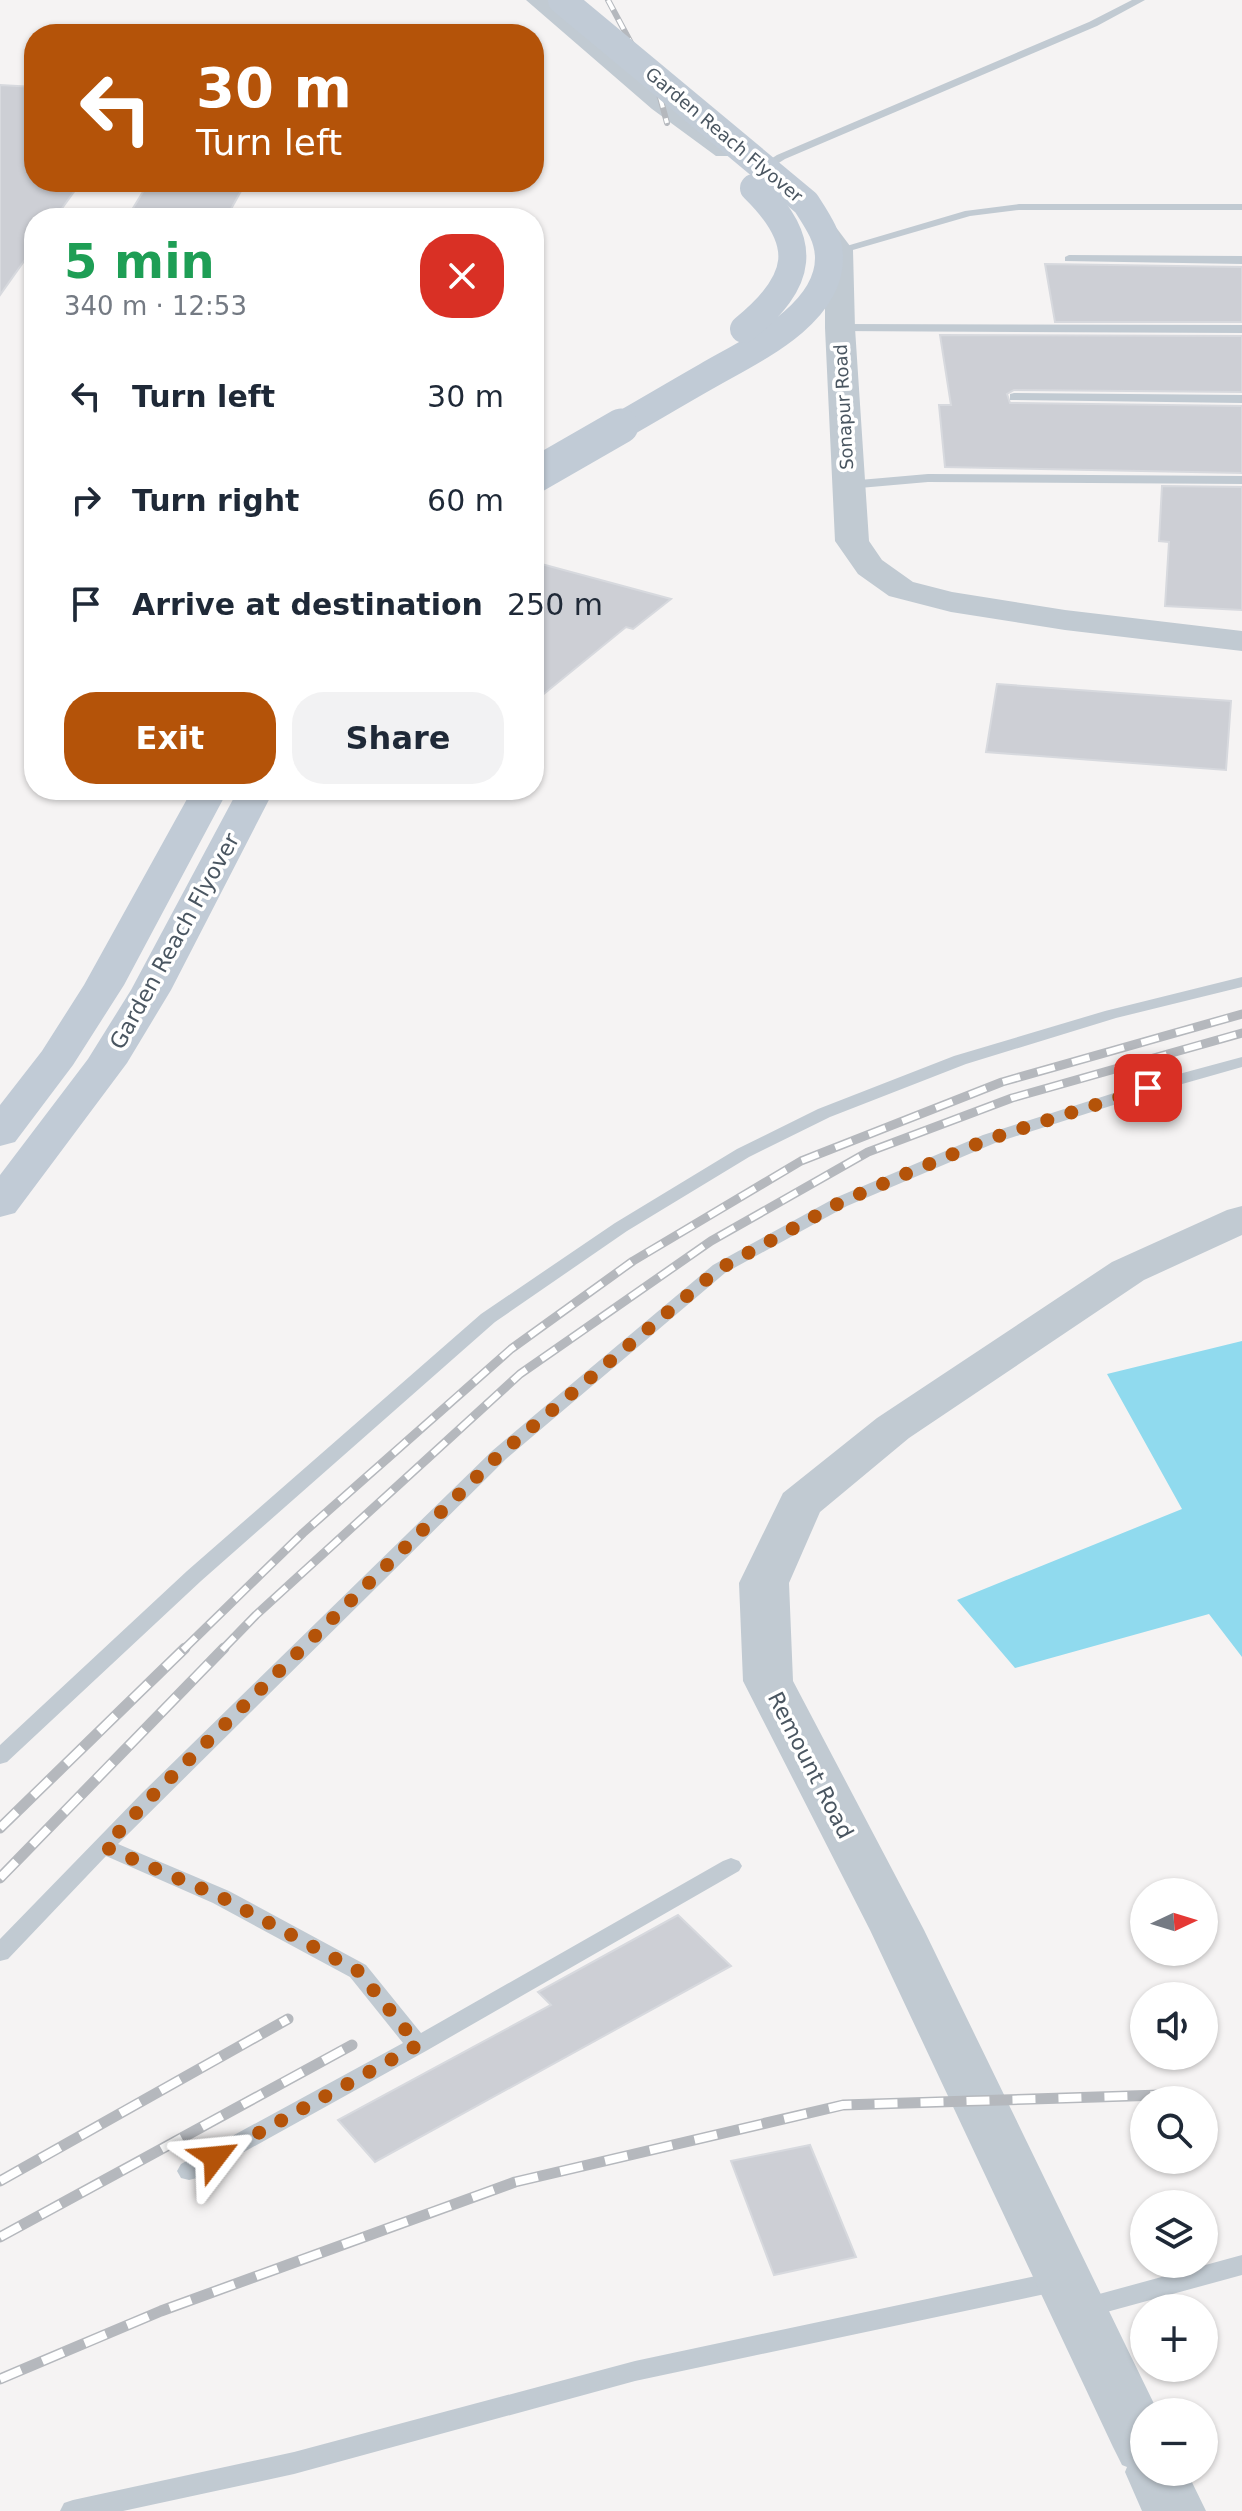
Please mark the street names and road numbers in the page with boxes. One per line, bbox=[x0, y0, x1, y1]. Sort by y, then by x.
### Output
street label: Garden Reach Flyover bbox=[641, 63, 808, 207]
street label: Sonapur Road bbox=[830, 344, 857, 470]
street label: Garden Reach Flyover bbox=[105, 828, 245, 1053]
street label: Remount Road bbox=[763, 1688, 858, 1843]

